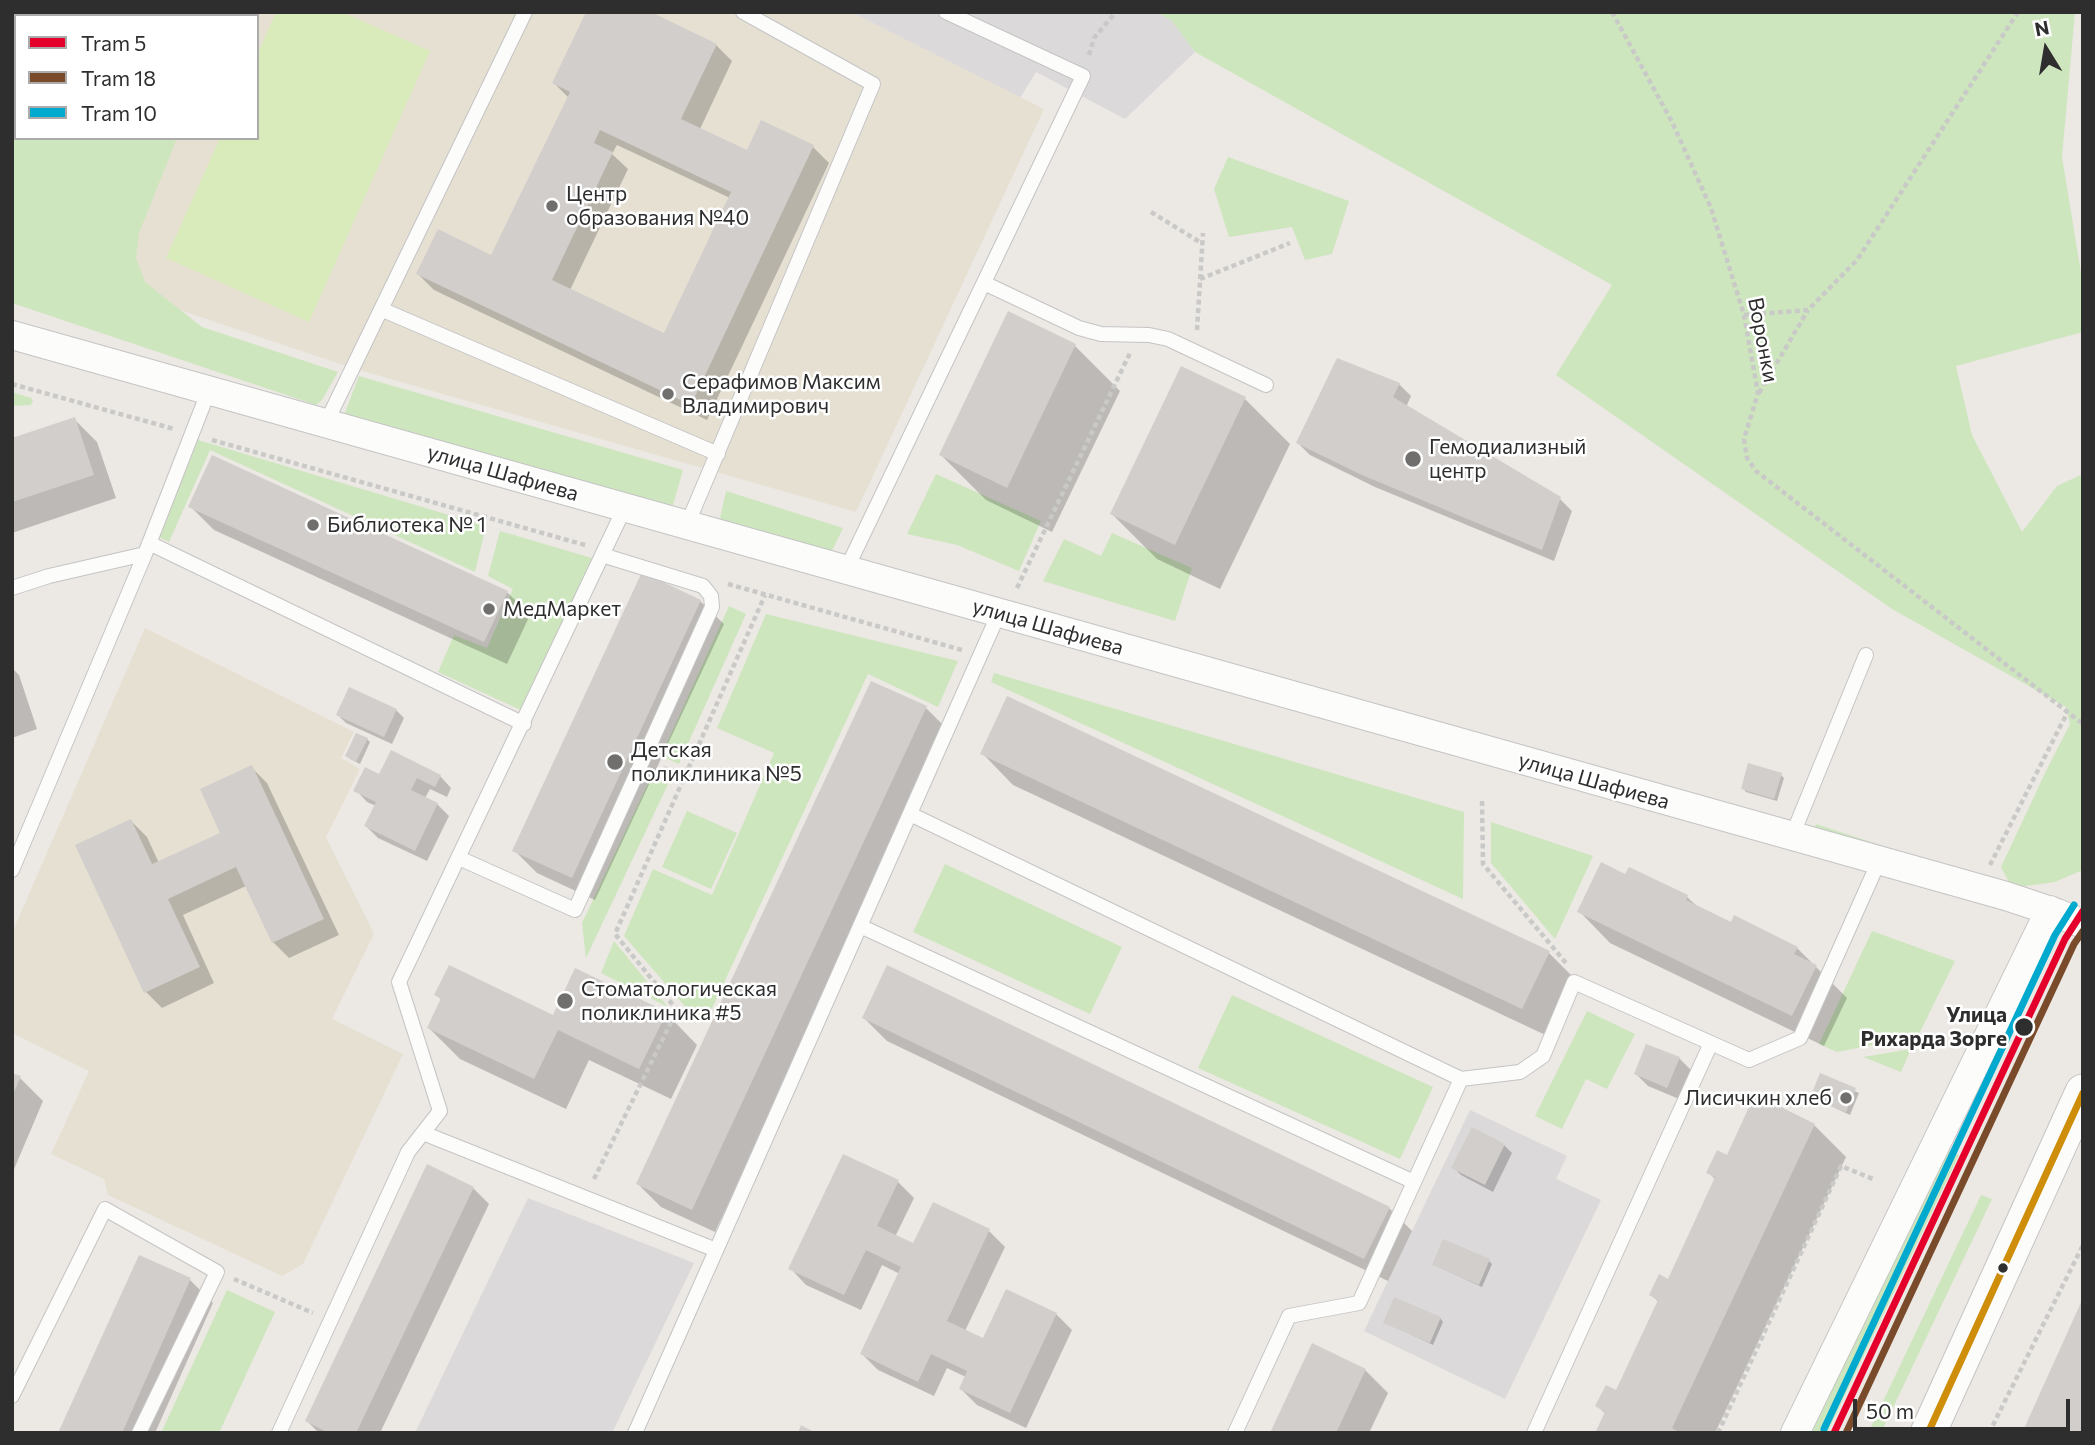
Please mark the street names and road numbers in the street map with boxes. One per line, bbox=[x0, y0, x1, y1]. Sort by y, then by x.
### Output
street label: Воронки bbox=[1742, 295, 1784, 385]
street label: улица Шафиева bbox=[425, 439, 581, 507]
street label: улица Шафиева bbox=[970, 593, 1126, 661]
street label: улица Шафиева bbox=[1516, 747, 1672, 815]

